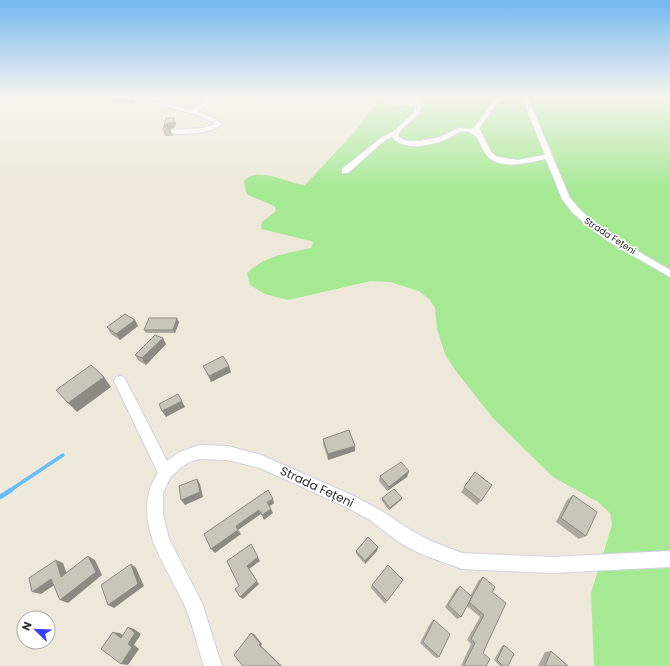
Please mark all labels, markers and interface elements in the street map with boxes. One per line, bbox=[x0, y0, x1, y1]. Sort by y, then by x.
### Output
street label: Strada Fețeni bbox=[582, 215, 638, 257]
street label: Strada Fețeni bbox=[278, 462, 357, 511]
north arrow bbox=[16, 610, 56, 650]
text: N bbox=[18, 619, 36, 633]

